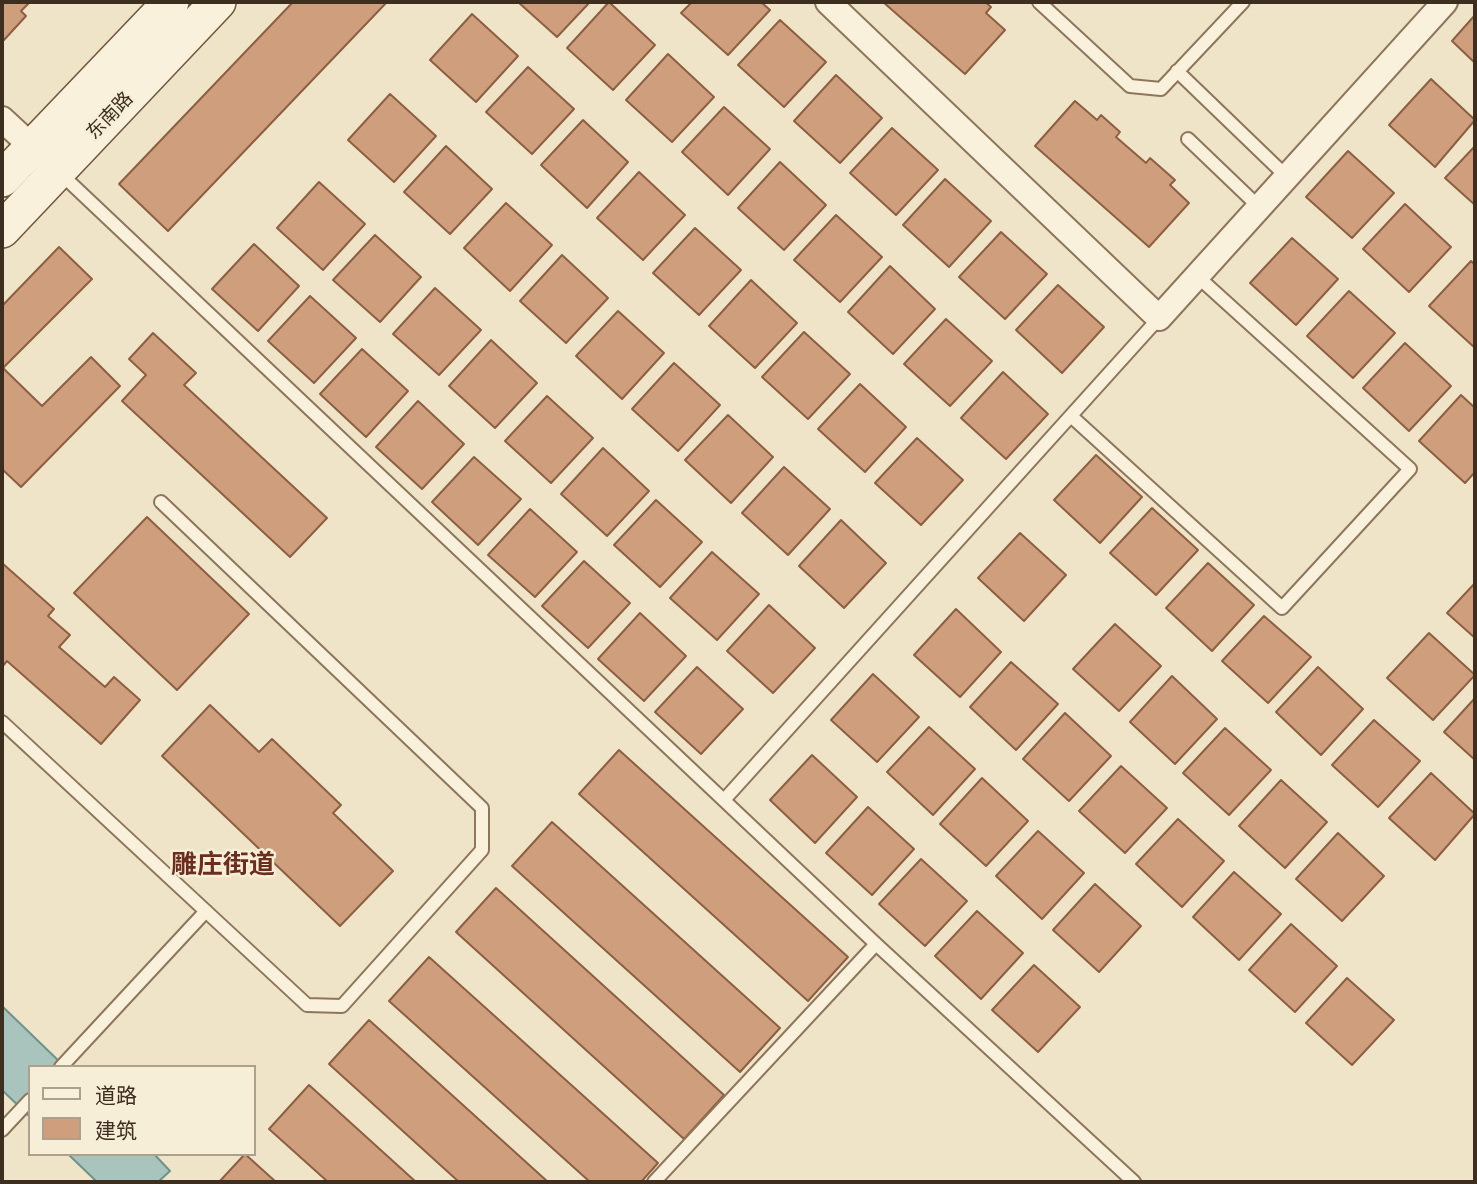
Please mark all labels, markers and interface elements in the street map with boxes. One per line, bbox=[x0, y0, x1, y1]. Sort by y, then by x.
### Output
street label: 东南路 bbox=[82, 88, 138, 144]
district label: 雕庄街道 bbox=[171, 849, 275, 881]
legend bbox=[28, 1065, 256, 1156]
text: 道路 bbox=[95, 1084, 137, 1108]
text: 建筑 bbox=[95, 1119, 137, 1143]

